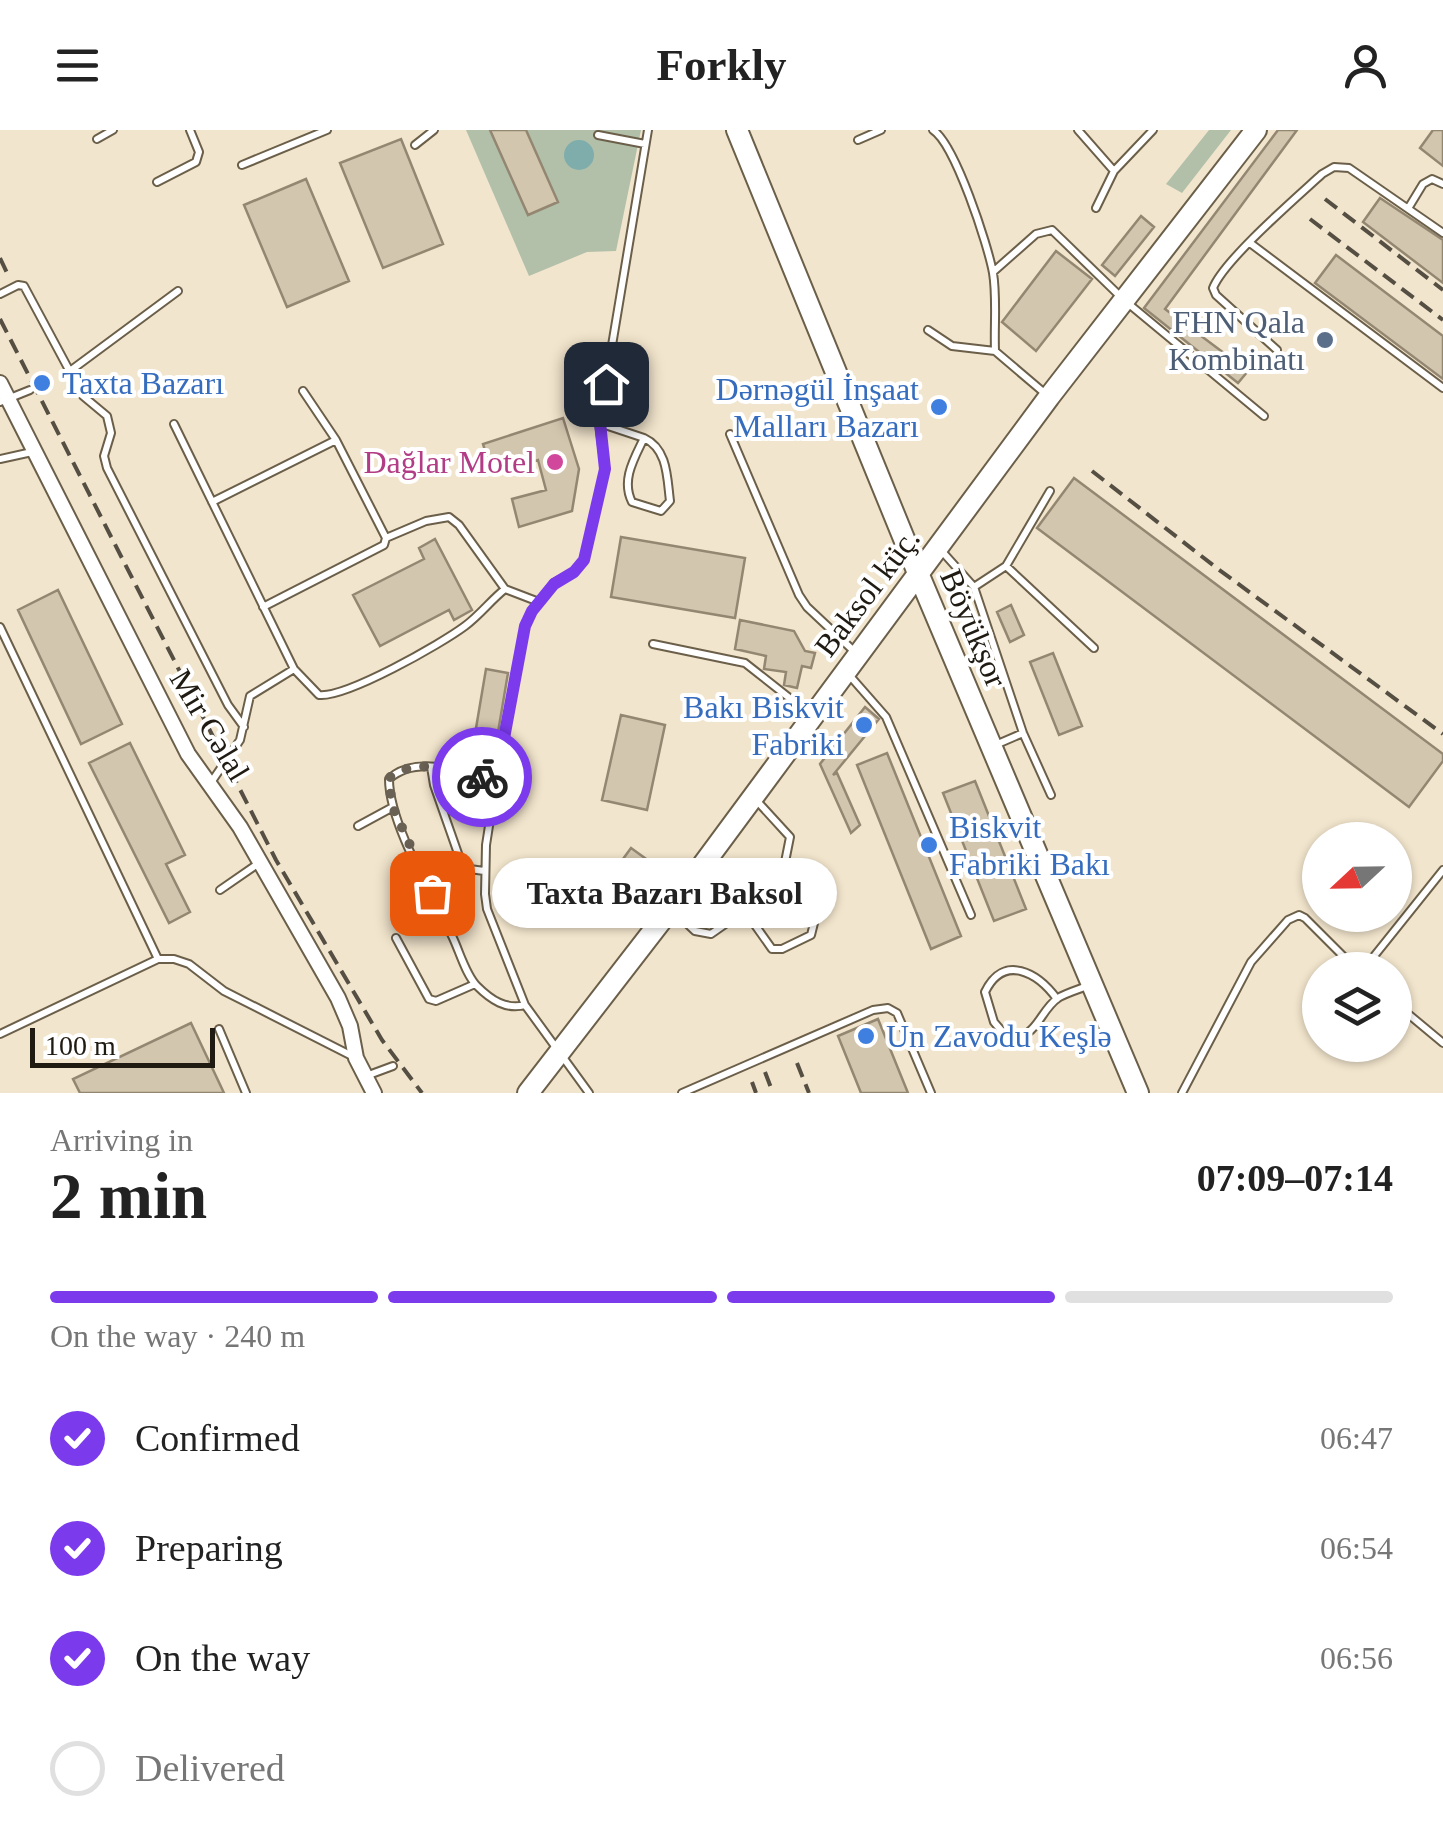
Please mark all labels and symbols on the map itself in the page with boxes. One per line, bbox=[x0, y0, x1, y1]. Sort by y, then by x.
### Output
place label: FHN Qala Kombinatı bbox=[1168, 304, 1305, 377]
marker: FHN Qala Kombinatı bbox=[1314, 329, 1336, 351]
pin bbox=[564, 342, 649, 427]
place label: Taxta Bazarı bbox=[62, 365, 224, 401]
place label: Dərnəgül İnşaat Malları Bazarı bbox=[716, 371, 919, 444]
marker: Taxta Bazarı bbox=[31, 372, 53, 394]
marker: Dərnəgül İnşaat Malları Bazarı bbox=[928, 396, 950, 418]
place label: Dağlar Motel bbox=[364, 444, 535, 480]
marker: Dağlar Motel bbox=[544, 451, 566, 473]
street label: Baksol küç. bbox=[807, 521, 927, 663]
street label: Böyükşor bbox=[933, 564, 1015, 693]
street label: Mir Cəlal bbox=[163, 663, 257, 787]
place label: Bakı Biskvit Fabriki bbox=[683, 689, 844, 762]
marker: Bakı Biskvit Fabriki bbox=[853, 714, 875, 736]
courier bbox=[432, 727, 532, 827]
place label: Biskvit Fabriki Bakı bbox=[949, 809, 1110, 882]
north arrow bbox=[1302, 822, 1412, 932]
marker: Biskvit Fabriki Bakı bbox=[918, 834, 940, 856]
pin bbox=[390, 851, 475, 936]
callout: Taxta Bazarı Baksol bbox=[492, 858, 837, 928]
place label: Un Zavodu Keşlə bbox=[886, 1018, 1112, 1054]
scale bar bbox=[30, 1023, 215, 1068]
marker: Un Zavodu Keşlə bbox=[855, 1025, 877, 1047]

